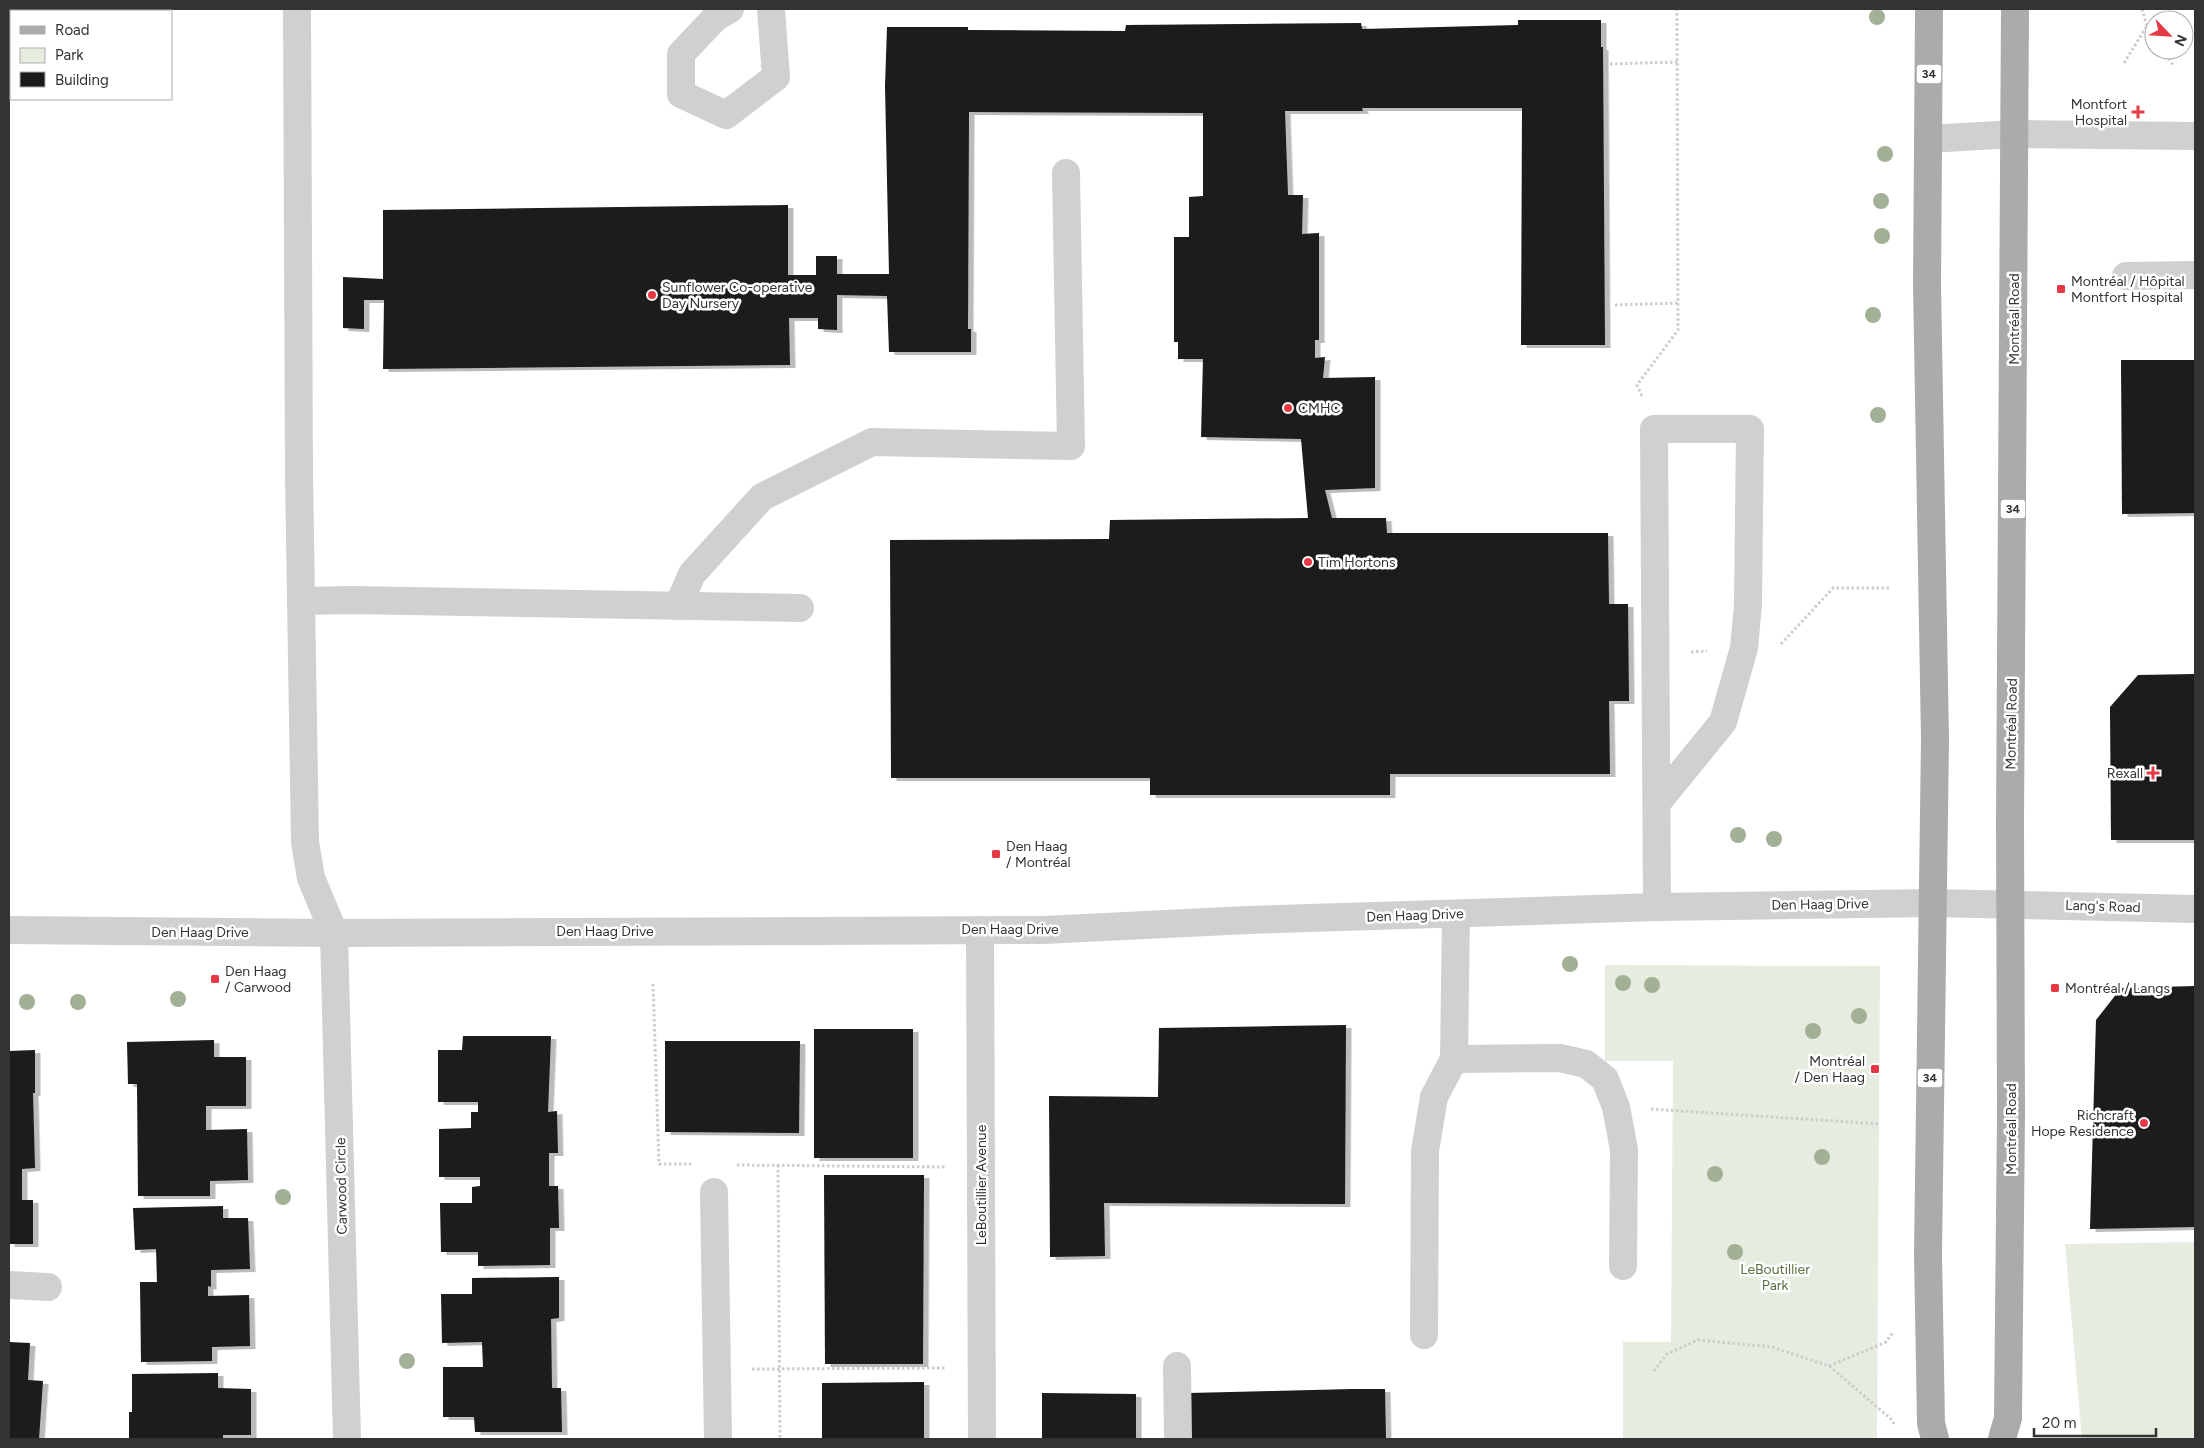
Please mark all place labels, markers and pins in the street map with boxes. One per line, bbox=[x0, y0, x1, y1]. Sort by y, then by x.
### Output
place label: Montfort Hospital bbox=[2071, 96, 2127, 129]
marker: Montfort Hospital bbox=[2131, 105, 2145, 119]
place label: Montréal / Hôpital Montfort Hospital bbox=[2071, 273, 2185, 306]
place label: Sunflower Co-operative Day Nursery bbox=[662, 279, 813, 312]
marker: Montréal / Hôpital Montfort Hospital bbox=[2055, 283, 2067, 295]
marker: Sunflower Co-operative Day Nursery bbox=[646, 289, 658, 301]
place label: CMHC bbox=[1298, 400, 1341, 417]
marker: CMHC bbox=[1282, 402, 1294, 414]
place label: Tim Hortons bbox=[1318, 554, 1395, 571]
marker: Tim Hortons bbox=[1302, 556, 1314, 568]
place label: Rexall bbox=[2107, 765, 2143, 782]
marker: Rexall bbox=[2147, 767, 2159, 779]
place label: Den Haag / Montréal bbox=[1006, 838, 1071, 871]
marker: Den Haag / Montréal bbox=[990, 848, 1002, 860]
place label: Den Haag / Carwood bbox=[225, 963, 291, 996]
marker: Den Haag / Carwood bbox=[209, 973, 221, 985]
place label: Montréal / Langs bbox=[2065, 980, 2170, 997]
marker: Montréal / Langs bbox=[2049, 982, 2061, 994]
place label: Montréal / Den Haag bbox=[1795, 1053, 1865, 1086]
marker: Montréal / Den Haag bbox=[1869, 1063, 1881, 1075]
place label: Richcraft Hope Residence bbox=[2031, 1107, 2134, 1140]
marker: Richcraft Hope Residence bbox=[2138, 1117, 2150, 1129]

